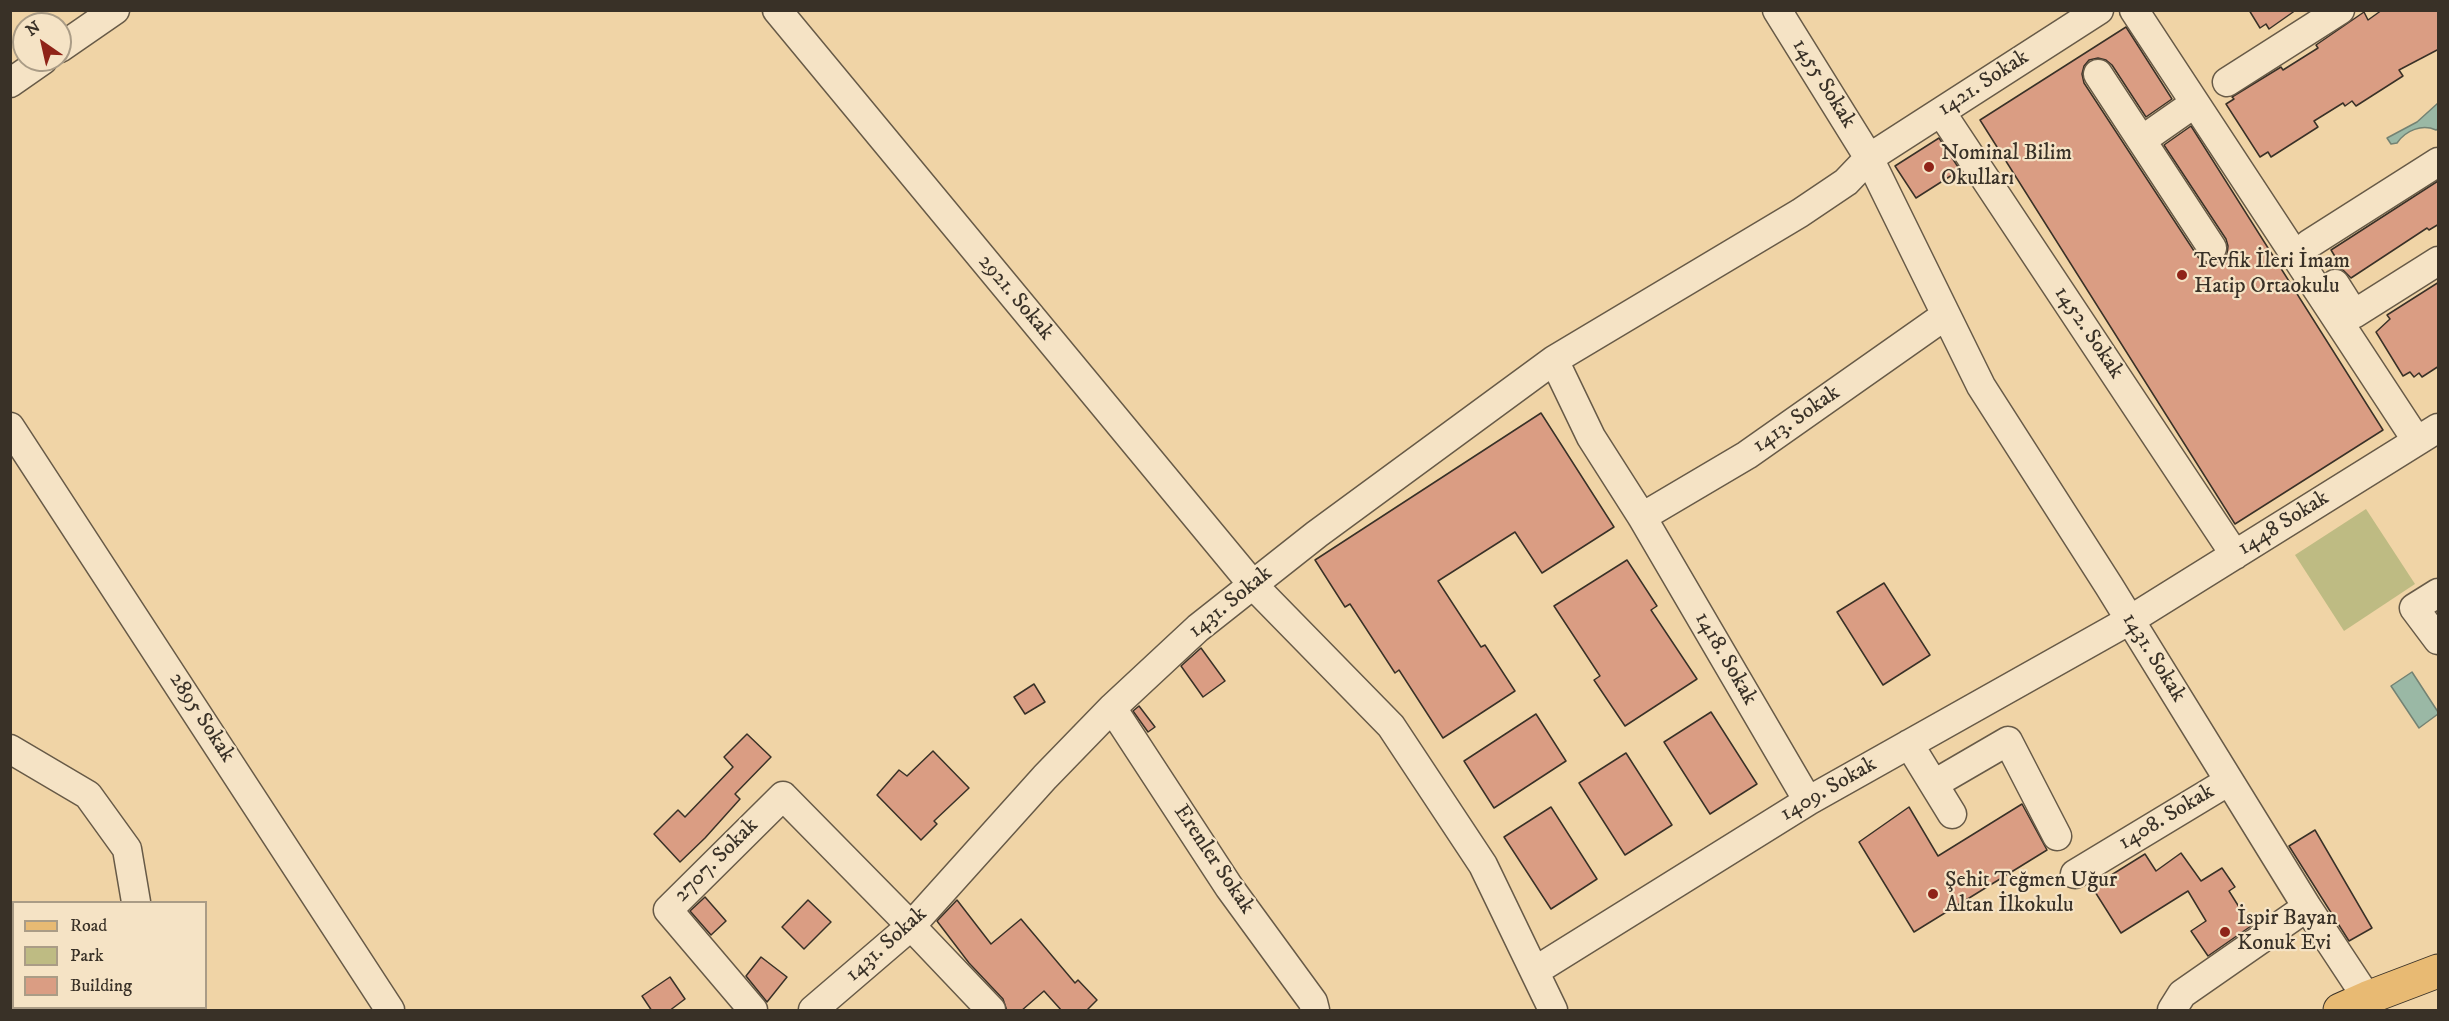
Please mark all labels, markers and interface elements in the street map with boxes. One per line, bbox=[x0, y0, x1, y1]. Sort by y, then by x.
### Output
north arrow bbox=[12, 12, 72, 72]
text: N bbox=[22, 17, 44, 41]
street label: 1455 Sokak bbox=[1785, 34, 1861, 134]
street label: 1421. Sokak bbox=[1934, 45, 2034, 123]
place label: Nominal Bilim Okulları bbox=[1941, 141, 2072, 192]
marker: Nominal Bilim Okulları bbox=[1922, 160, 1936, 174]
place label: Tevfik İleri İmam Hatip Ortaokulu bbox=[2194, 249, 2350, 300]
street label: 2921. Sokak bbox=[971, 250, 1059, 346]
marker: Tevfik İleri İmam Hatip Ortaokulu bbox=[2175, 268, 2189, 282]
street label: 1452. Sokak bbox=[2047, 282, 2129, 384]
street label: 1413. Sokak bbox=[1748, 380, 1846, 460]
street label: 1448 Sokak bbox=[2234, 486, 2334, 562]
street label: 1431. Sokak bbox=[1184, 561, 1278, 645]
street label: 1418. Sokak bbox=[1688, 608, 1762, 710]
street label: 1431. Sokak bbox=[2115, 608, 2191, 708]
street label: 2895 Sokak bbox=[162, 668, 240, 768]
street label: 1409. Sokak bbox=[1776, 752, 1882, 828]
street label: 1408. Sokak bbox=[2114, 779, 2220, 857]
street label: Erenler Sokak bbox=[1167, 800, 1259, 920]
street label: 2707. Sokak bbox=[669, 813, 765, 909]
place label: Şehit Teğmen Uğur Altan İlkokulu bbox=[1945, 868, 2117, 920]
marker: Şehit Teğmen Uğur Altan İlkokulu bbox=[1926, 887, 1940, 901]
legend bbox=[12, 901, 207, 1009]
street label: 1431. Sokak bbox=[841, 902, 933, 988]
place label: İspir Bayan Konuk Evi bbox=[2237, 906, 2337, 957]
text: Road bbox=[70, 915, 107, 937]
marker: İspir Bayan Konuk Evi bbox=[2218, 925, 2232, 939]
text: Park bbox=[70, 945, 104, 967]
text: Building bbox=[70, 975, 132, 997]

